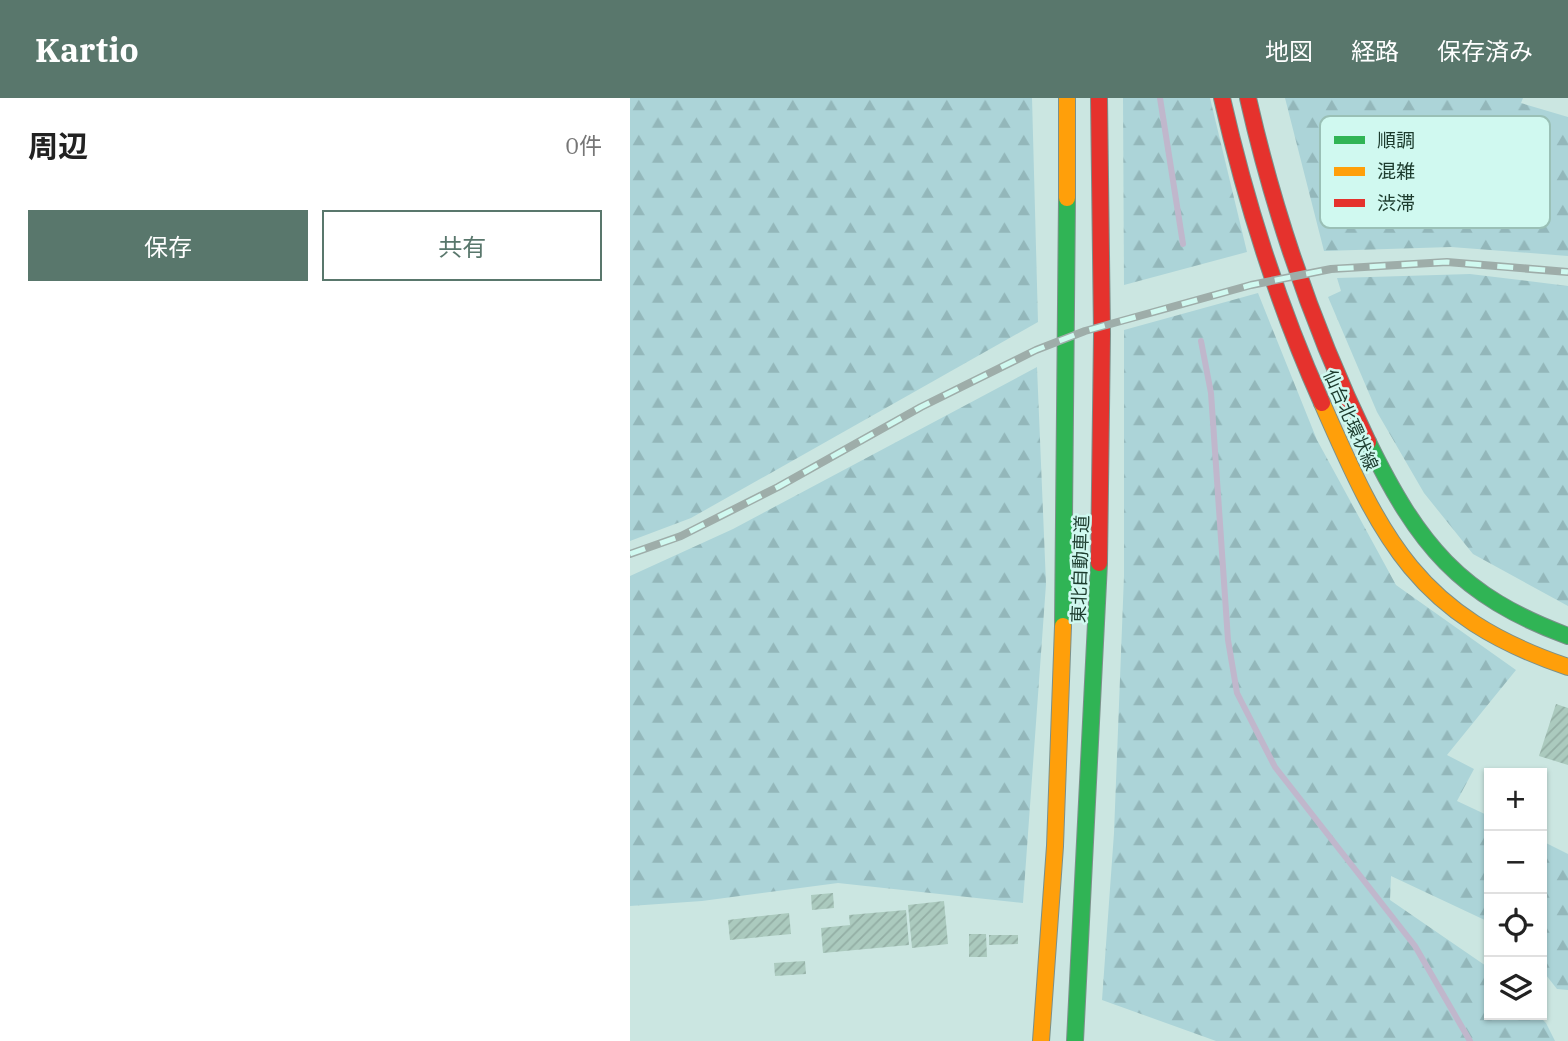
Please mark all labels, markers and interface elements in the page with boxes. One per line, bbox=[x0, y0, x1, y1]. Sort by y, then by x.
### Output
text: Kartio bbox=[35, 28, 139, 71]
text: 地図 bbox=[1265, 35, 1313, 67]
text: 経路 bbox=[1351, 35, 1399, 67]
text: 保存済み bbox=[1437, 35, 1533, 67]
legend bbox=[1320, 116, 1550, 228]
text: 周辺 bbox=[28, 126, 88, 165]
text: 順調 bbox=[1377, 128, 1415, 152]
text: 0件 bbox=[565, 130, 602, 160]
text: 混雑 bbox=[1377, 159, 1415, 183]
text: 渋滞 bbox=[1377, 191, 1415, 215]
button: 保存 bbox=[28, 210, 308, 281]
button: 共有 bbox=[322, 210, 602, 281]
street label: 仙台北環状線 bbox=[1319, 366, 1383, 474]
street label: 東北自動車道 bbox=[1067, 515, 1093, 623]
map controls bbox=[1484, 768, 1547, 1020]
button: + bbox=[1484, 768, 1547, 831]
button: − bbox=[1484, 831, 1547, 894]
button: locate bbox=[1484, 894, 1547, 957]
button: layers bbox=[1484, 957, 1547, 1020]

